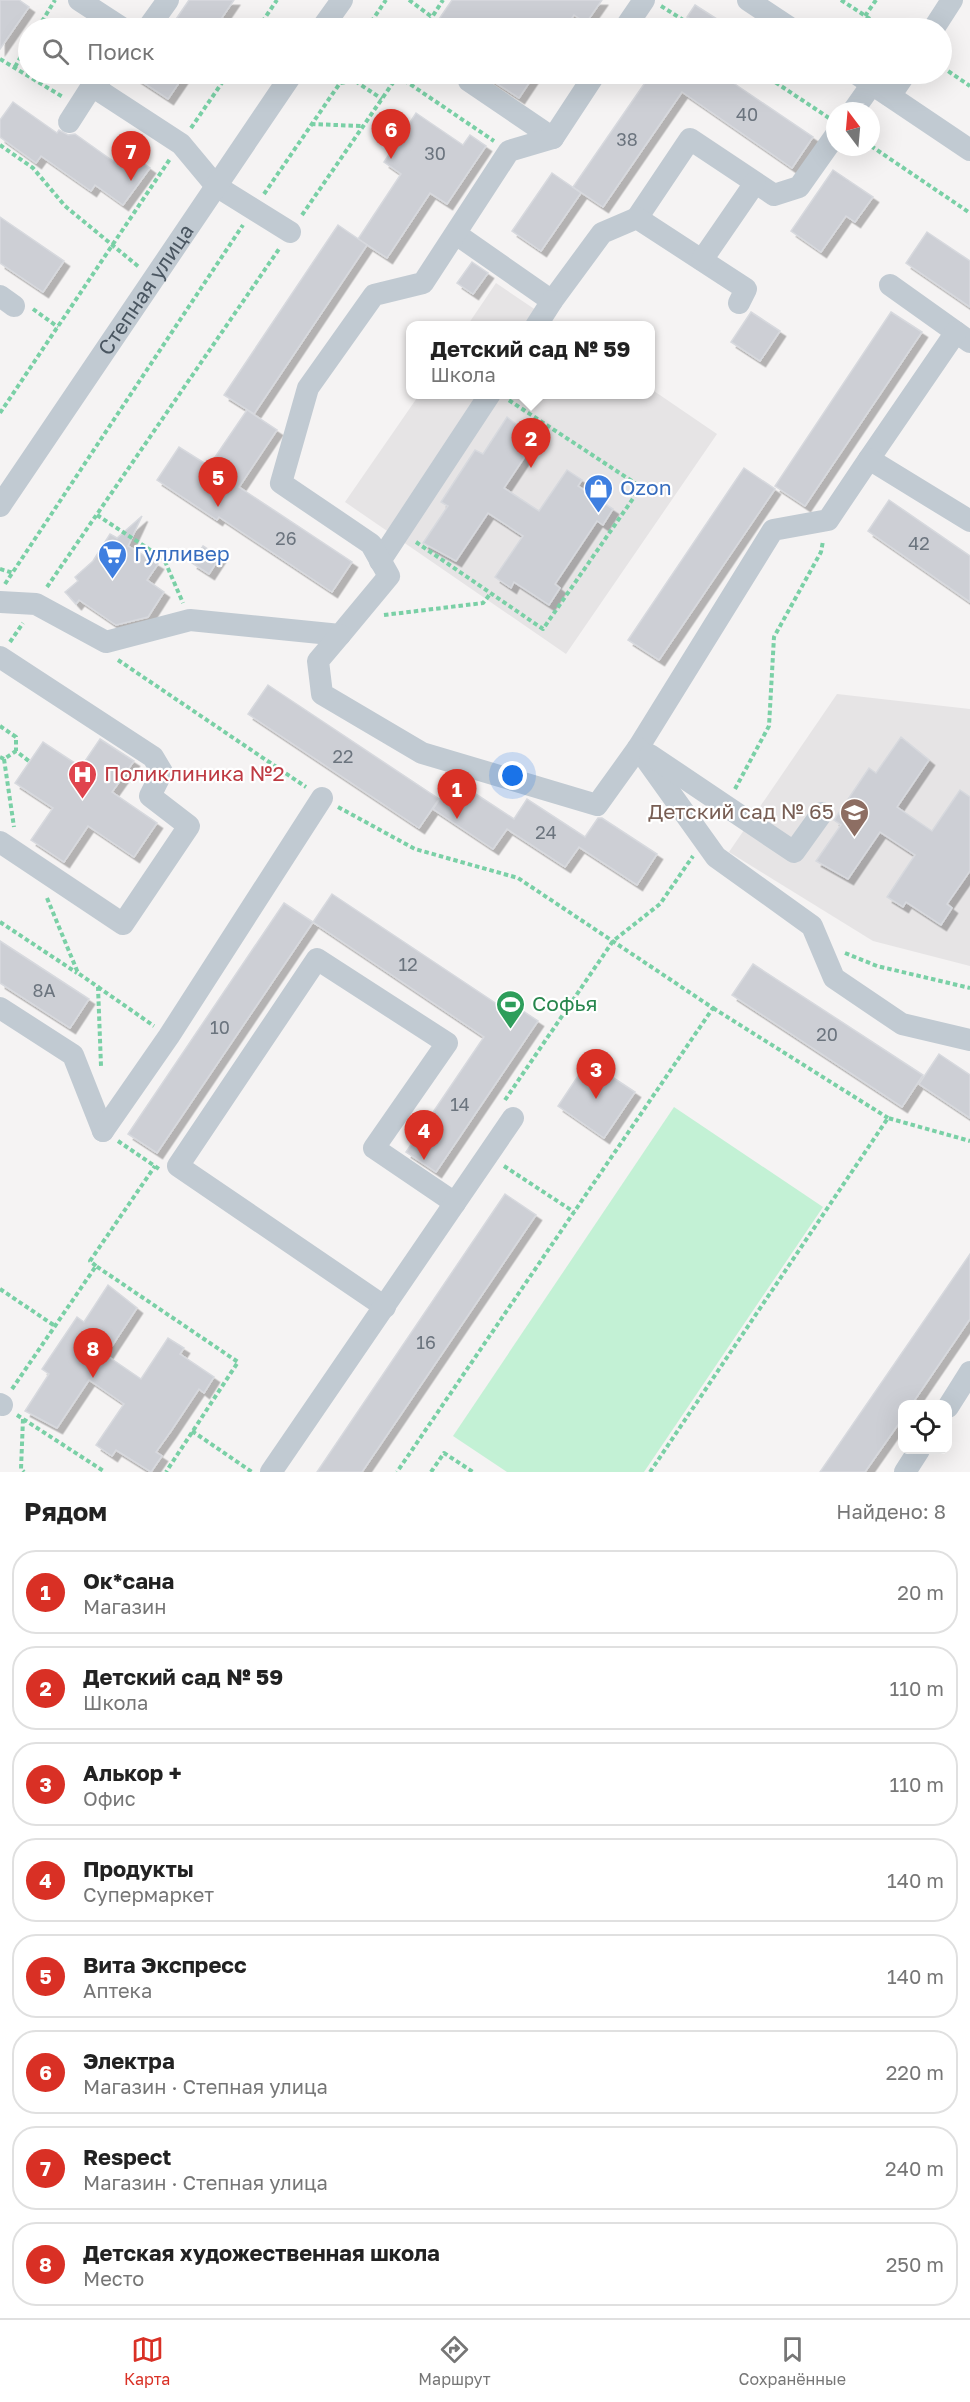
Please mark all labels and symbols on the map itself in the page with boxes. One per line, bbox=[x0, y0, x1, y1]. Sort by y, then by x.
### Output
north arrow bbox=[826, 102, 880, 156]
house number: 40 bbox=[736, 103, 758, 125]
pin: 6 bbox=[372, 110, 410, 159]
house number: 38 bbox=[616, 128, 638, 150]
pin: 7 bbox=[112, 132, 150, 181]
house number: 30 bbox=[424, 142, 446, 164]
street label: Степная улица bbox=[92, 219, 199, 360]
pin: 2 bbox=[512, 418, 550, 468]
pin: 5 bbox=[198, 458, 238, 507]
shop icon: Ozon bbox=[583, 472, 615, 514]
place label: Ozon bbox=[620, 474, 672, 500]
house number: 26 bbox=[275, 527, 297, 549]
house number: 42 bbox=[908, 532, 930, 554]
supermarket icon: Гулливер bbox=[97, 538, 129, 580]
place label: Гулливер bbox=[134, 540, 230, 566]
house number: 22 bbox=[333, 745, 353, 767]
hospital icon: Поликлиника №2 bbox=[67, 758, 99, 800]
place label: Поликлиника №2 bbox=[104, 760, 285, 786]
your location bbox=[498, 761, 527, 790]
pin: 1 bbox=[438, 770, 476, 819]
school or university icon: Детский сад № 65 bbox=[839, 796, 871, 838]
place label: Детский сад № 65 bbox=[648, 798, 834, 824]
house number: 24 bbox=[535, 821, 557, 843]
house number: 12 bbox=[398, 953, 418, 975]
house number: 8А bbox=[32, 979, 56, 1001]
sports icon: Софья bbox=[495, 988, 527, 1030]
place label: Софья bbox=[532, 990, 597, 1016]
house number: 10 bbox=[210, 1016, 230, 1038]
house number: 20 bbox=[816, 1023, 838, 1045]
pin: 3 bbox=[576, 1050, 616, 1099]
house number: 14 bbox=[450, 1093, 470, 1115]
pin: 4 bbox=[404, 1110, 444, 1160]
pin: 8 bbox=[74, 1328, 112, 1378]
house number: 16 bbox=[416, 1331, 436, 1353]

